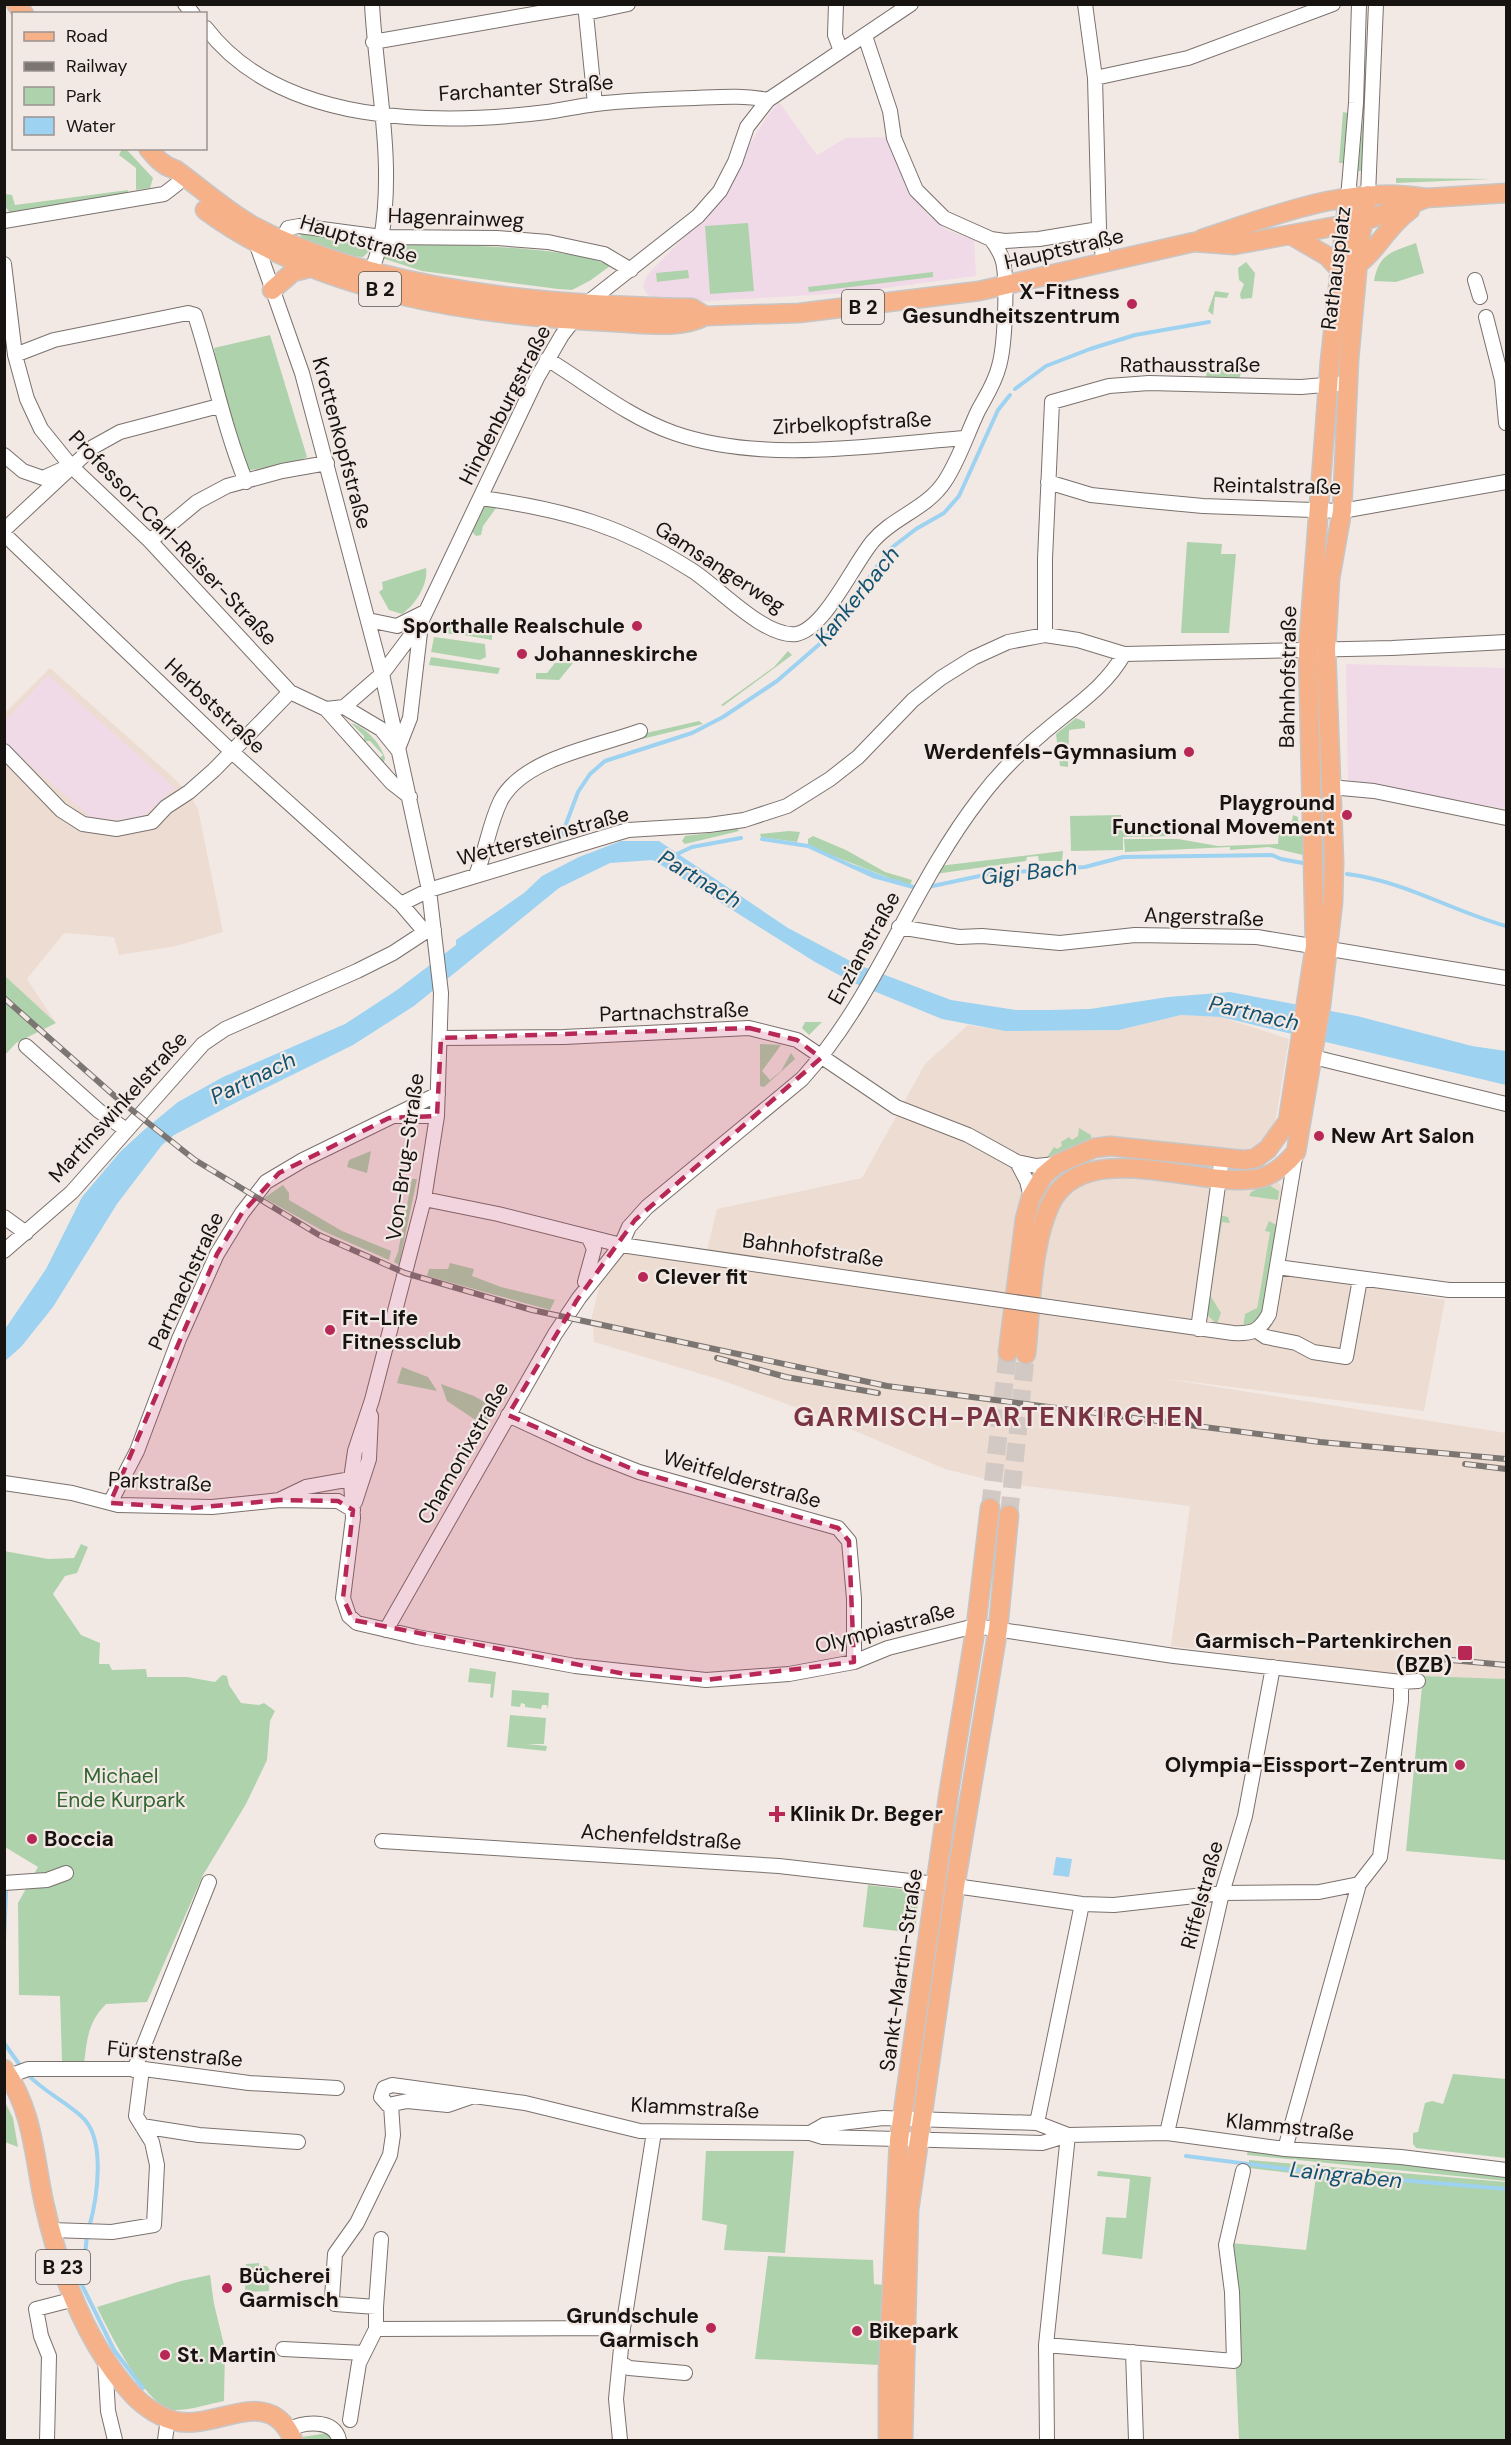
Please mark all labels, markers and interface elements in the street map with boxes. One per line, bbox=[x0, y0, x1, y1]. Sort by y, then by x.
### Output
legend bbox=[12, 12, 207, 150]
text: Road bbox=[66, 24, 108, 48]
text: Railway bbox=[66, 54, 128, 78]
street label: Farchanter Straße bbox=[438, 68, 614, 108]
text: Park bbox=[66, 84, 102, 108]
text: Water bbox=[66, 114, 116, 138]
street label: Hagenrainweg bbox=[387, 202, 525, 234]
street label: Rathausplatz bbox=[1315, 205, 1357, 331]
street label: Hauptstraße bbox=[297, 208, 421, 270]
street label: Hauptstraße bbox=[1002, 222, 1127, 276]
road number: B 2 bbox=[359, 272, 401, 306]
place label: X-Fitness Gesundheitszentrum bbox=[902, 278, 1120, 330]
road number: B 2 bbox=[842, 290, 884, 324]
marker: X-Fitness Gesundheitszentrum bbox=[1125, 297, 1139, 311]
street label: Hindenburgstraße bbox=[453, 320, 557, 490]
street label: Rathausstraße bbox=[1120, 351, 1260, 379]
street label: Krottenkopfstraße bbox=[306, 354, 378, 532]
street label: Zirbelkopfstraße bbox=[772, 405, 932, 441]
street label: Professor-Carl-Reiser-Straße bbox=[62, 424, 284, 652]
street label: Reintalstraße bbox=[1213, 471, 1341, 501]
street label: Gamsangerweg bbox=[649, 514, 791, 620]
water label: Kankerbach bbox=[808, 540, 906, 652]
street label: Bahnhofstraße bbox=[1273, 605, 1303, 748]
place label: Sporthalle Realschule bbox=[403, 612, 625, 640]
marker: Sporthalle Realschule bbox=[630, 619, 644, 633]
place label: Johanneskirche bbox=[534, 640, 698, 668]
marker: Johanneskirche bbox=[515, 647, 529, 661]
street label: Herbststraße bbox=[158, 652, 272, 760]
place label: Werdenfels-Gymnasium bbox=[924, 738, 1177, 766]
marker: Werdenfels-Gymnasium bbox=[1182, 745, 1196, 759]
place label: Playground Functional Movement bbox=[1112, 789, 1335, 841]
street label: Wettersteinstraße bbox=[454, 800, 632, 872]
marker: Playground Functional Movement bbox=[1340, 808, 1354, 822]
water label: Partnach bbox=[653, 843, 747, 915]
water label: Gigi Bach bbox=[980, 853, 1078, 891]
street label: Enzianstraße bbox=[821, 886, 907, 1009]
street label: Angerstraße bbox=[1144, 901, 1265, 933]
water label: Partnach bbox=[1206, 989, 1302, 1037]
street label: Partnachstraße bbox=[599, 995, 749, 1029]
street label: Martinswinkelstraße bbox=[42, 1025, 194, 1189]
water label: Partnach bbox=[205, 1045, 301, 1111]
street label: Von-Brug-Straße bbox=[379, 1071, 431, 1243]
place label: New Art Salon bbox=[1331, 1122, 1475, 1150]
marker: New Art Salon bbox=[1312, 1129, 1326, 1143]
street label: Partnachstraße bbox=[142, 1207, 230, 1355]
street label: Bahnhofstraße bbox=[740, 1226, 886, 1274]
place label: Clever fit bbox=[655, 1263, 748, 1291]
marker: Clever fit bbox=[636, 1270, 650, 1284]
place label: Fit-Life Fitnessclub bbox=[342, 1304, 462, 1356]
marker: Fit-Life Fitnessclub bbox=[323, 1323, 337, 1337]
street label: Chamonixstraße bbox=[411, 1377, 515, 1529]
district label: GARMISCH-PARTENKIRCHEN bbox=[793, 1399, 1205, 1434]
street label: Weitfelderstraße bbox=[659, 1443, 825, 1515]
street label: Parkstraße bbox=[107, 1465, 213, 1499]
street label: Olympiastraße bbox=[812, 1596, 958, 1660]
place label: Garmisch-Partenkirchen (BZB) bbox=[1195, 1627, 1452, 1679]
marker: Garmisch-Partenkirchen (BZB) bbox=[1456, 1644, 1474, 1662]
place label: Olympia-Eissport-Zentrum bbox=[1165, 1751, 1448, 1779]
marker: Olympia-Eissport-Zentrum bbox=[1453, 1758, 1467, 1772]
park label: Michael Ende Kurpark bbox=[56, 1762, 186, 1814]
place label: Klinik Dr. Beger bbox=[790, 1800, 943, 1828]
marker: Klinik Dr. Beger bbox=[768, 1805, 786, 1823]
street label: Achenfeldstraße bbox=[580, 1817, 742, 1857]
place label: Boccia bbox=[44, 1825, 114, 1853]
marker: Boccia bbox=[25, 1832, 39, 1846]
street label: Riffelstraße bbox=[1174, 1838, 1230, 1952]
street label: Sankt-Martin-Straße bbox=[873, 1867, 929, 2073]
street label: Fürstenstraße bbox=[106, 2034, 244, 2074]
street label: Klammstraße bbox=[630, 2091, 760, 2125]
street label: Klammstraße bbox=[1224, 2106, 1356, 2148]
water label: Laingraben bbox=[1288, 2155, 1404, 2195]
road number: B 23 bbox=[36, 2250, 90, 2284]
place label: Bücherei Garmisch bbox=[239, 2262, 339, 2314]
marker: Bücherei Garmisch bbox=[220, 2281, 234, 2295]
place label: Grundschule Garmisch bbox=[566, 2302, 699, 2354]
place label: Bikepark bbox=[869, 2317, 959, 2345]
marker: Grundschule Garmisch bbox=[704, 2321, 718, 2335]
marker: Bikepark bbox=[850, 2324, 864, 2338]
place label: St. Martin bbox=[177, 2341, 276, 2369]
marker: St. Martin bbox=[158, 2348, 172, 2362]

